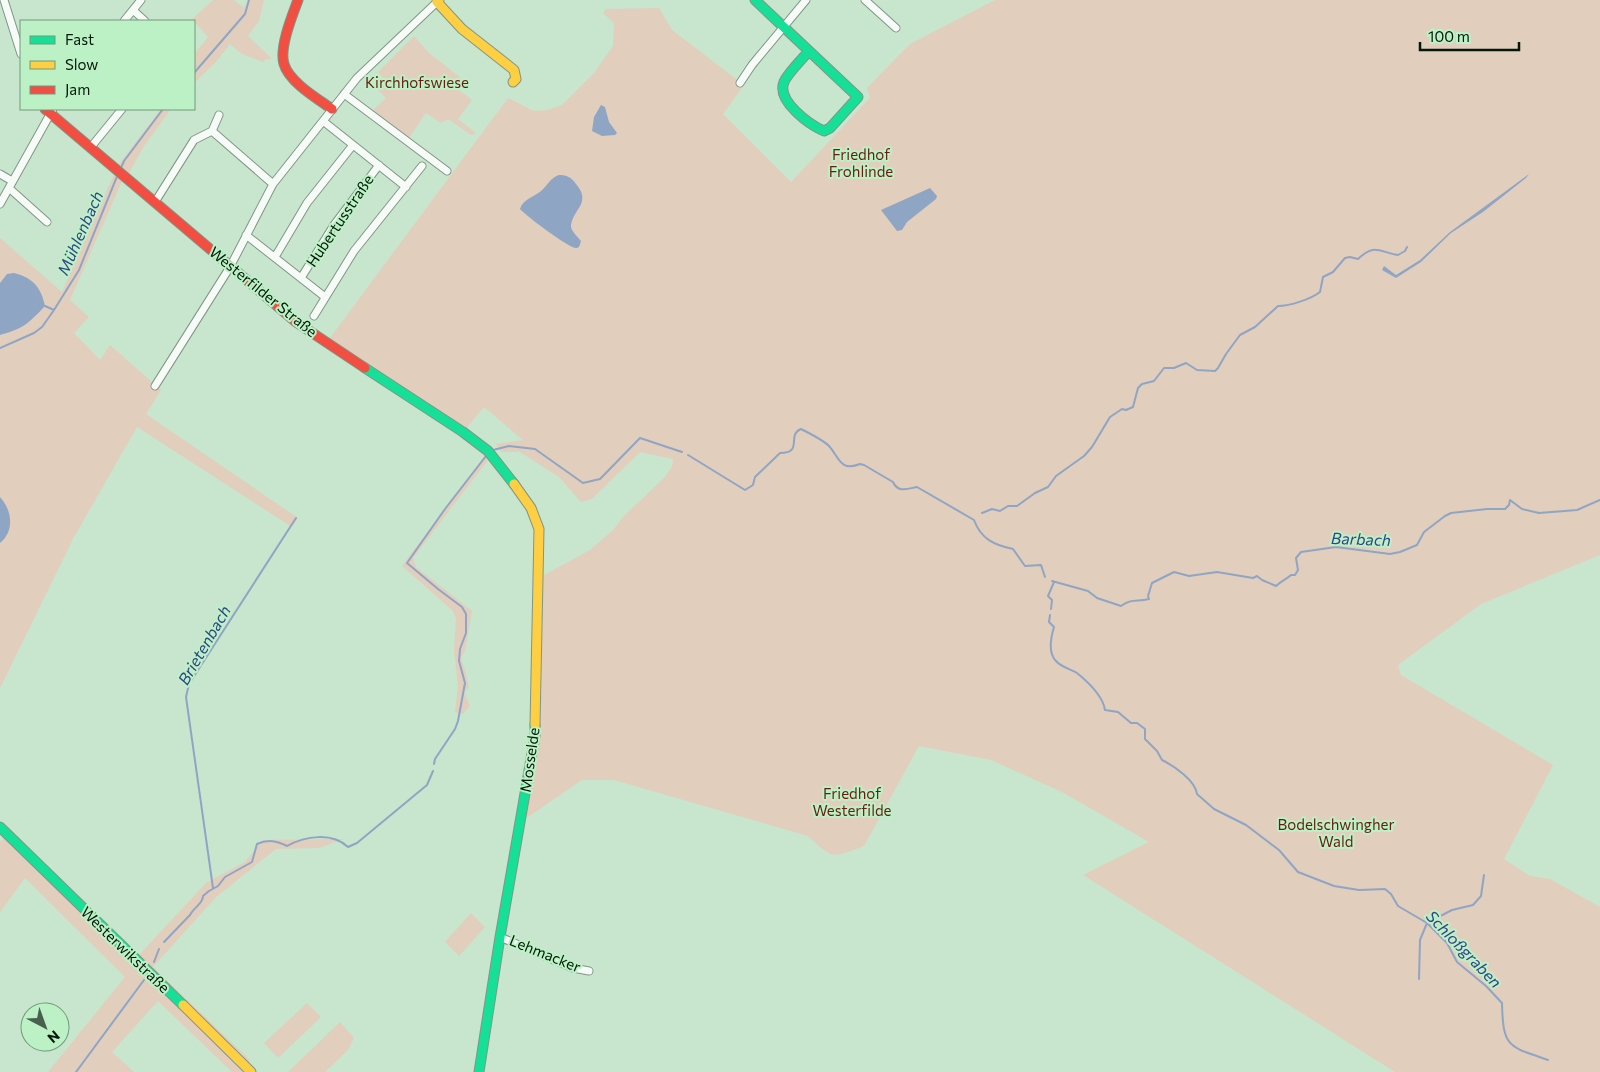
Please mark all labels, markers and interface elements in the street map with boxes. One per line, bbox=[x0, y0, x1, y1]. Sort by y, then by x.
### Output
legend bbox=[20, 20, 195, 110]
scale bar bbox=[1420, 20, 1519, 52]
text: 100 m bbox=[1428, 27, 1470, 45]
text: Fast bbox=[65, 30, 94, 48]
text: Slow bbox=[65, 55, 98, 73]
park label: Kirchhofswiese bbox=[365, 73, 469, 91]
text: Jam bbox=[65, 80, 90, 98]
park label: Friedhof Frohlinde bbox=[829, 145, 893, 180]
street label: Hubertusstraße bbox=[302, 171, 377, 270]
water label: Mühlenbach bbox=[53, 188, 107, 278]
street label: Westerfilder Straße bbox=[206, 242, 321, 340]
water label: Barbach bbox=[1331, 528, 1391, 549]
water label: Brietenbach bbox=[173, 602, 234, 688]
street label: Mosselde bbox=[516, 726, 542, 793]
park label: Friedhof Westerfilde bbox=[812, 784, 892, 819]
park label: Bodelschwingher Wald bbox=[1278, 815, 1394, 850]
street label: Westerwikstraße bbox=[78, 902, 174, 996]
water label: Schloßgraben bbox=[1423, 906, 1506, 991]
street label: Lehmacker bbox=[507, 931, 584, 975]
north arrow bbox=[20, 1002, 70, 1052]
text: N bbox=[44, 1027, 63, 1047]

